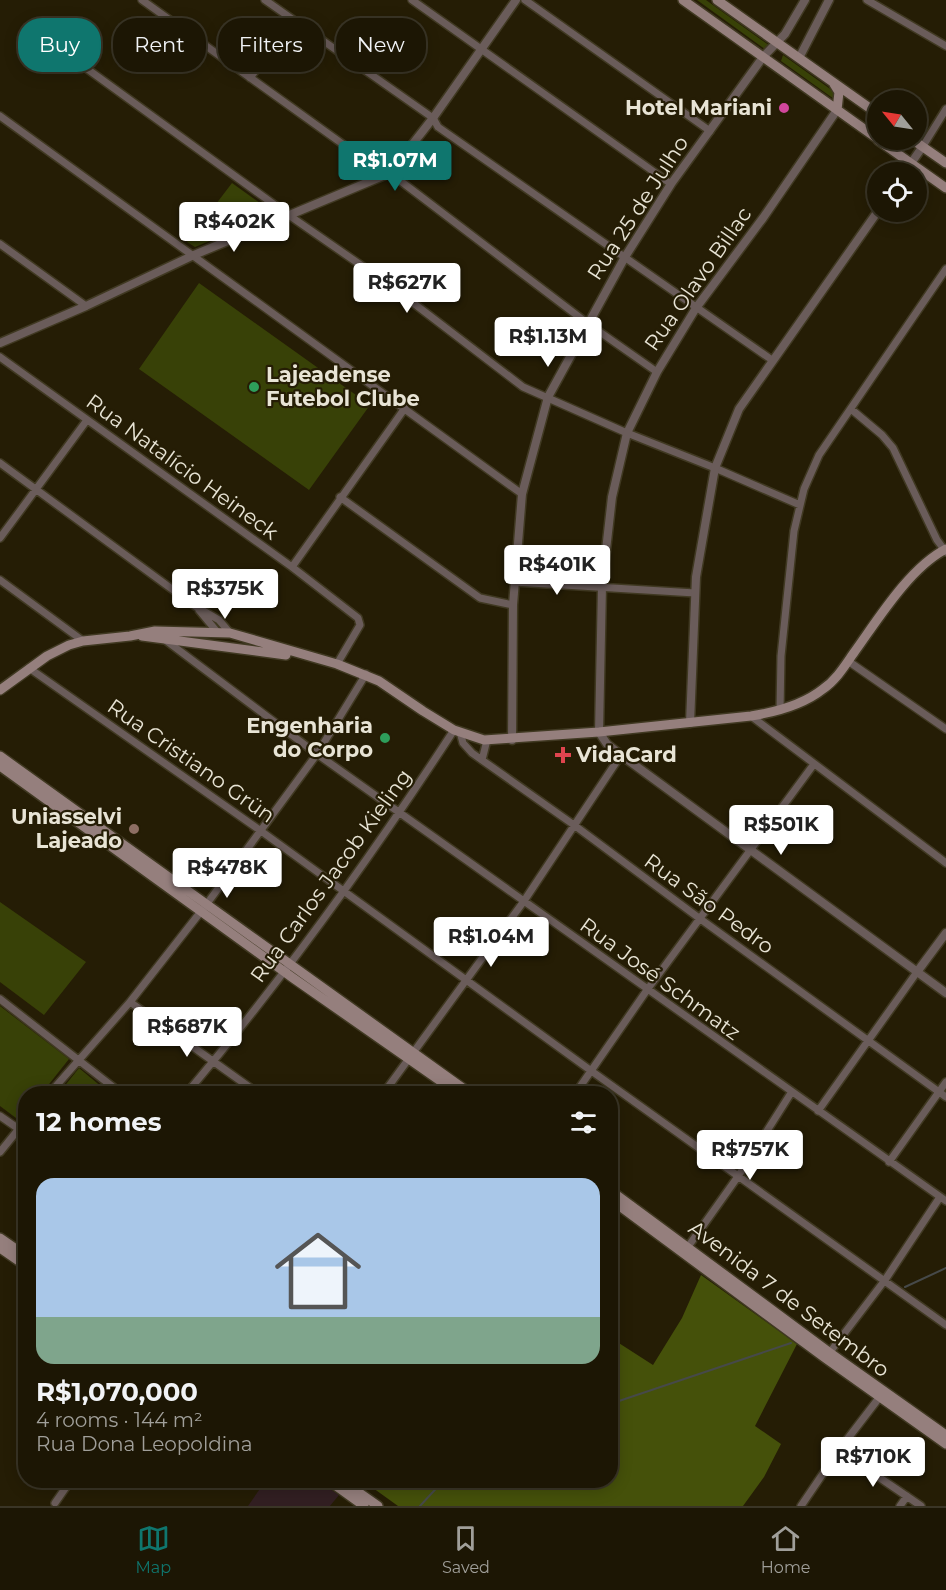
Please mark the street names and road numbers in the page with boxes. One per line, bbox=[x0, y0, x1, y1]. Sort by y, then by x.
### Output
street label: Rua 25 de Julho bbox=[582, 131, 693, 284]
street label: Rua Olavo Billac bbox=[639, 202, 756, 355]
street label: Rua Natalício Heineck bbox=[82, 389, 283, 545]
street label: Rua Cristiano Grün bbox=[103, 693, 280, 828]
street label: Rua Carlos Jacob Kieling bbox=[245, 764, 416, 987]
street label: Rua São Pedro bbox=[640, 848, 779, 959]
street label: Rua José Schmatz bbox=[575, 912, 745, 1045]
street label: Avenida 7 de Setembro bbox=[684, 1215, 895, 1382]

